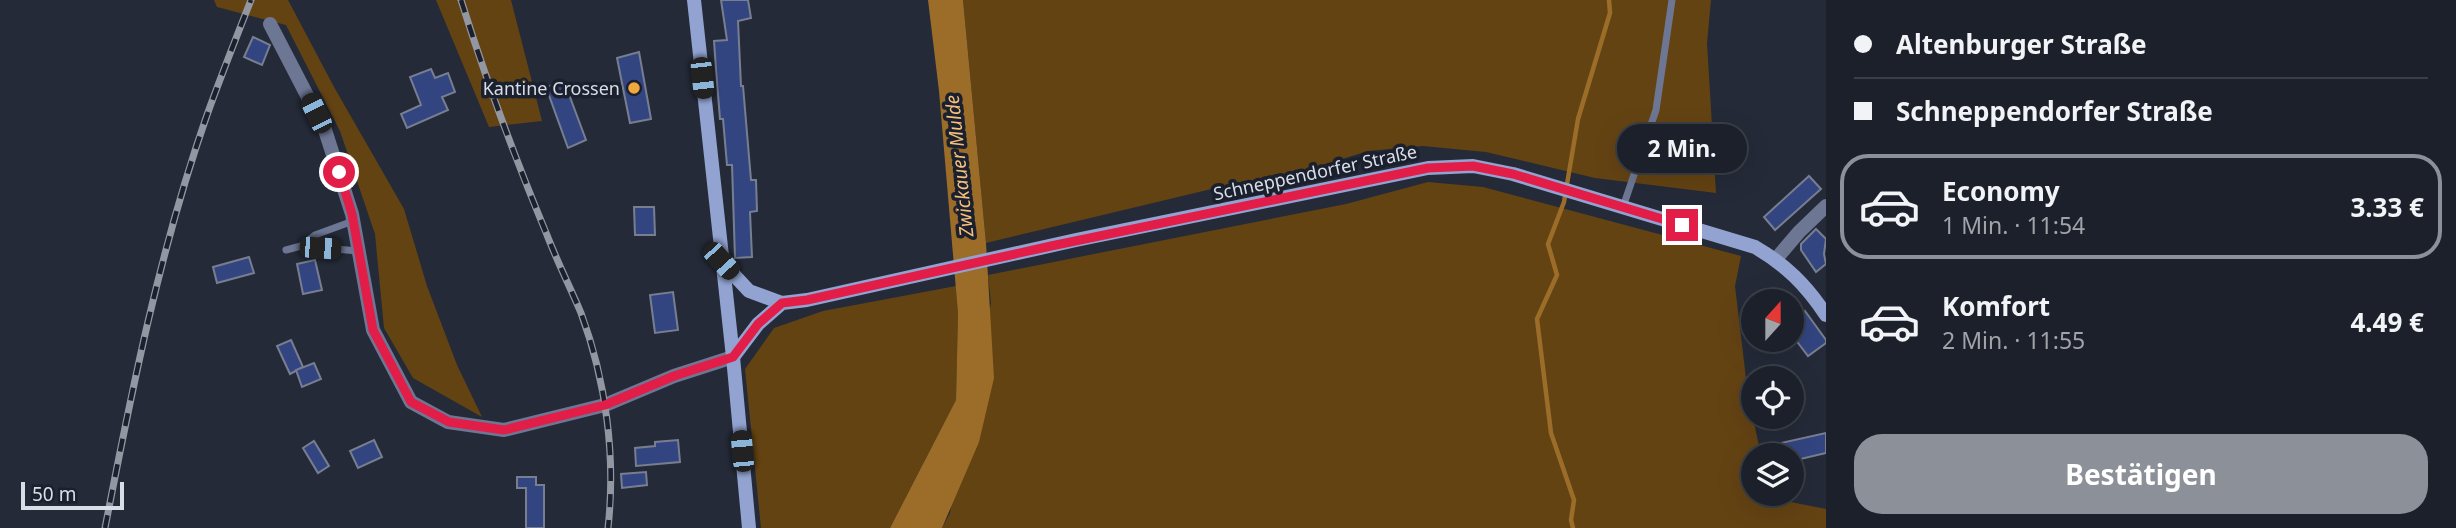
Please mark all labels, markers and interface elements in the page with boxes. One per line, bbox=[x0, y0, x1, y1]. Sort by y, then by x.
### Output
text: Altenburger Straße bbox=[1896, 26, 2147, 62]
car bbox=[690, 56, 715, 100]
place label: Kantine Crossen bbox=[483, 76, 620, 100]
marker: Kantine Crossen bbox=[626, 80, 642, 96]
car bbox=[298, 90, 335, 136]
text: Schneppendorfer Straße bbox=[1896, 93, 2213, 129]
water label: Zwickauer Mulde bbox=[939, 94, 980, 239]
callout: 2 Min. bbox=[1617, 124, 1747, 173]
text: 2 Min. bbox=[1647, 132, 1717, 164]
street label: Schneppendorfer Straße bbox=[1211, 139, 1419, 205]
route start bbox=[323, 156, 355, 188]
text: Economy bbox=[1942, 173, 2060, 209]
icon: car bbox=[1858, 175, 1921, 238]
text: 3.33 € bbox=[2350, 189, 2424, 225]
route end bbox=[1666, 209, 1698, 241]
text: 1 Min. · 11:54 bbox=[1942, 209, 2085, 241]
car bbox=[299, 236, 342, 260]
car bbox=[700, 238, 743, 284]
text: Komfort bbox=[1942, 288, 2050, 324]
north arrow bbox=[1741, 289, 1804, 352]
map controls bbox=[1741, 289, 1804, 506]
icon: car bbox=[1858, 290, 1921, 353]
text: 4.49 € bbox=[2350, 304, 2424, 340]
text: 2 Min. · 11:55 bbox=[1942, 324, 2085, 356]
button: locate bbox=[1741, 366, 1804, 429]
car bbox=[730, 429, 755, 473]
button: Bestätigen bbox=[1854, 434, 2428, 514]
button: layers bbox=[1741, 443, 1804, 506]
scale bar bbox=[21, 479, 124, 511]
text: 50 m bbox=[32, 481, 76, 507]

